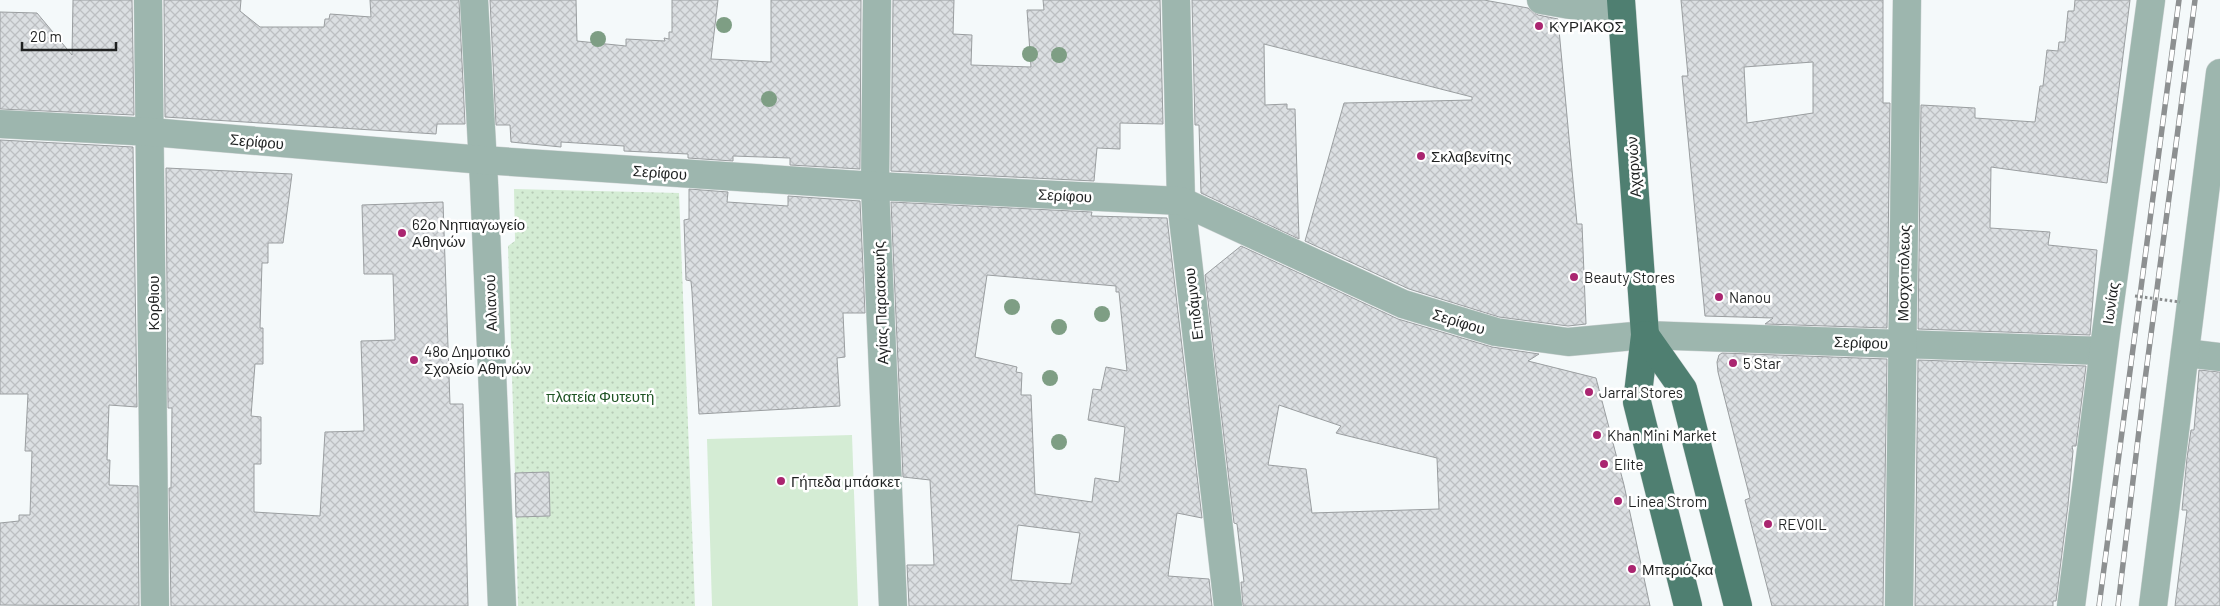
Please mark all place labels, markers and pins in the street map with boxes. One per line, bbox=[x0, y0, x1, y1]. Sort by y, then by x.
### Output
place label: ΚΥΡΙΑΚΟΣ bbox=[1549, 17, 1624, 35]
marker: ΚΥΡΙΑΚΟΣ bbox=[1533, 20, 1545, 32]
place label: Σκλαβενίτης bbox=[1431, 147, 1511, 165]
marker: Σκλαβενίτης bbox=[1415, 150, 1427, 162]
place label: 62ο Νηπιαγωγείο Αθηνών bbox=[412, 215, 525, 250]
marker: 62ο Νηπιαγωγείο Αθηνών bbox=[396, 227, 408, 239]
place label: Beauty Stores bbox=[1584, 268, 1675, 286]
marker: Beauty Stores bbox=[1568, 271, 1580, 283]
place label: Nanou bbox=[1729, 288, 1771, 306]
marker: Nanou bbox=[1713, 291, 1725, 303]
place label: 48ο Δημοτικό Σχολείο Αθηνών bbox=[424, 342, 531, 377]
marker: 48ο Δημοτικό Σχολείο Αθηνών bbox=[408, 354, 420, 366]
place label: 5 Star bbox=[1743, 354, 1782, 372]
marker: 5 Star bbox=[1727, 357, 1739, 369]
place label: Jarral Stores bbox=[1599, 383, 1683, 401]
marker: Jarral Stores bbox=[1583, 386, 1595, 398]
place label: Khan Mini Market bbox=[1607, 426, 1717, 444]
marker: Khan Mini Market bbox=[1591, 429, 1603, 441]
place label: Elite bbox=[1614, 455, 1644, 473]
marker: Elite bbox=[1598, 458, 1610, 470]
place label: Γήπεδα μπάσκετ bbox=[791, 472, 900, 490]
marker: Γήπεδα μπάσκετ bbox=[775, 475, 787, 487]
place label: Linea Strom bbox=[1628, 492, 1707, 510]
marker: Linea Strom bbox=[1612, 495, 1624, 507]
place label: REVOIL bbox=[1778, 515, 1827, 533]
marker: REVOIL bbox=[1762, 518, 1774, 530]
place label: Μπεριόζκα bbox=[1642, 560, 1714, 578]
marker: Μπεριόζκα bbox=[1626, 563, 1638, 575]

